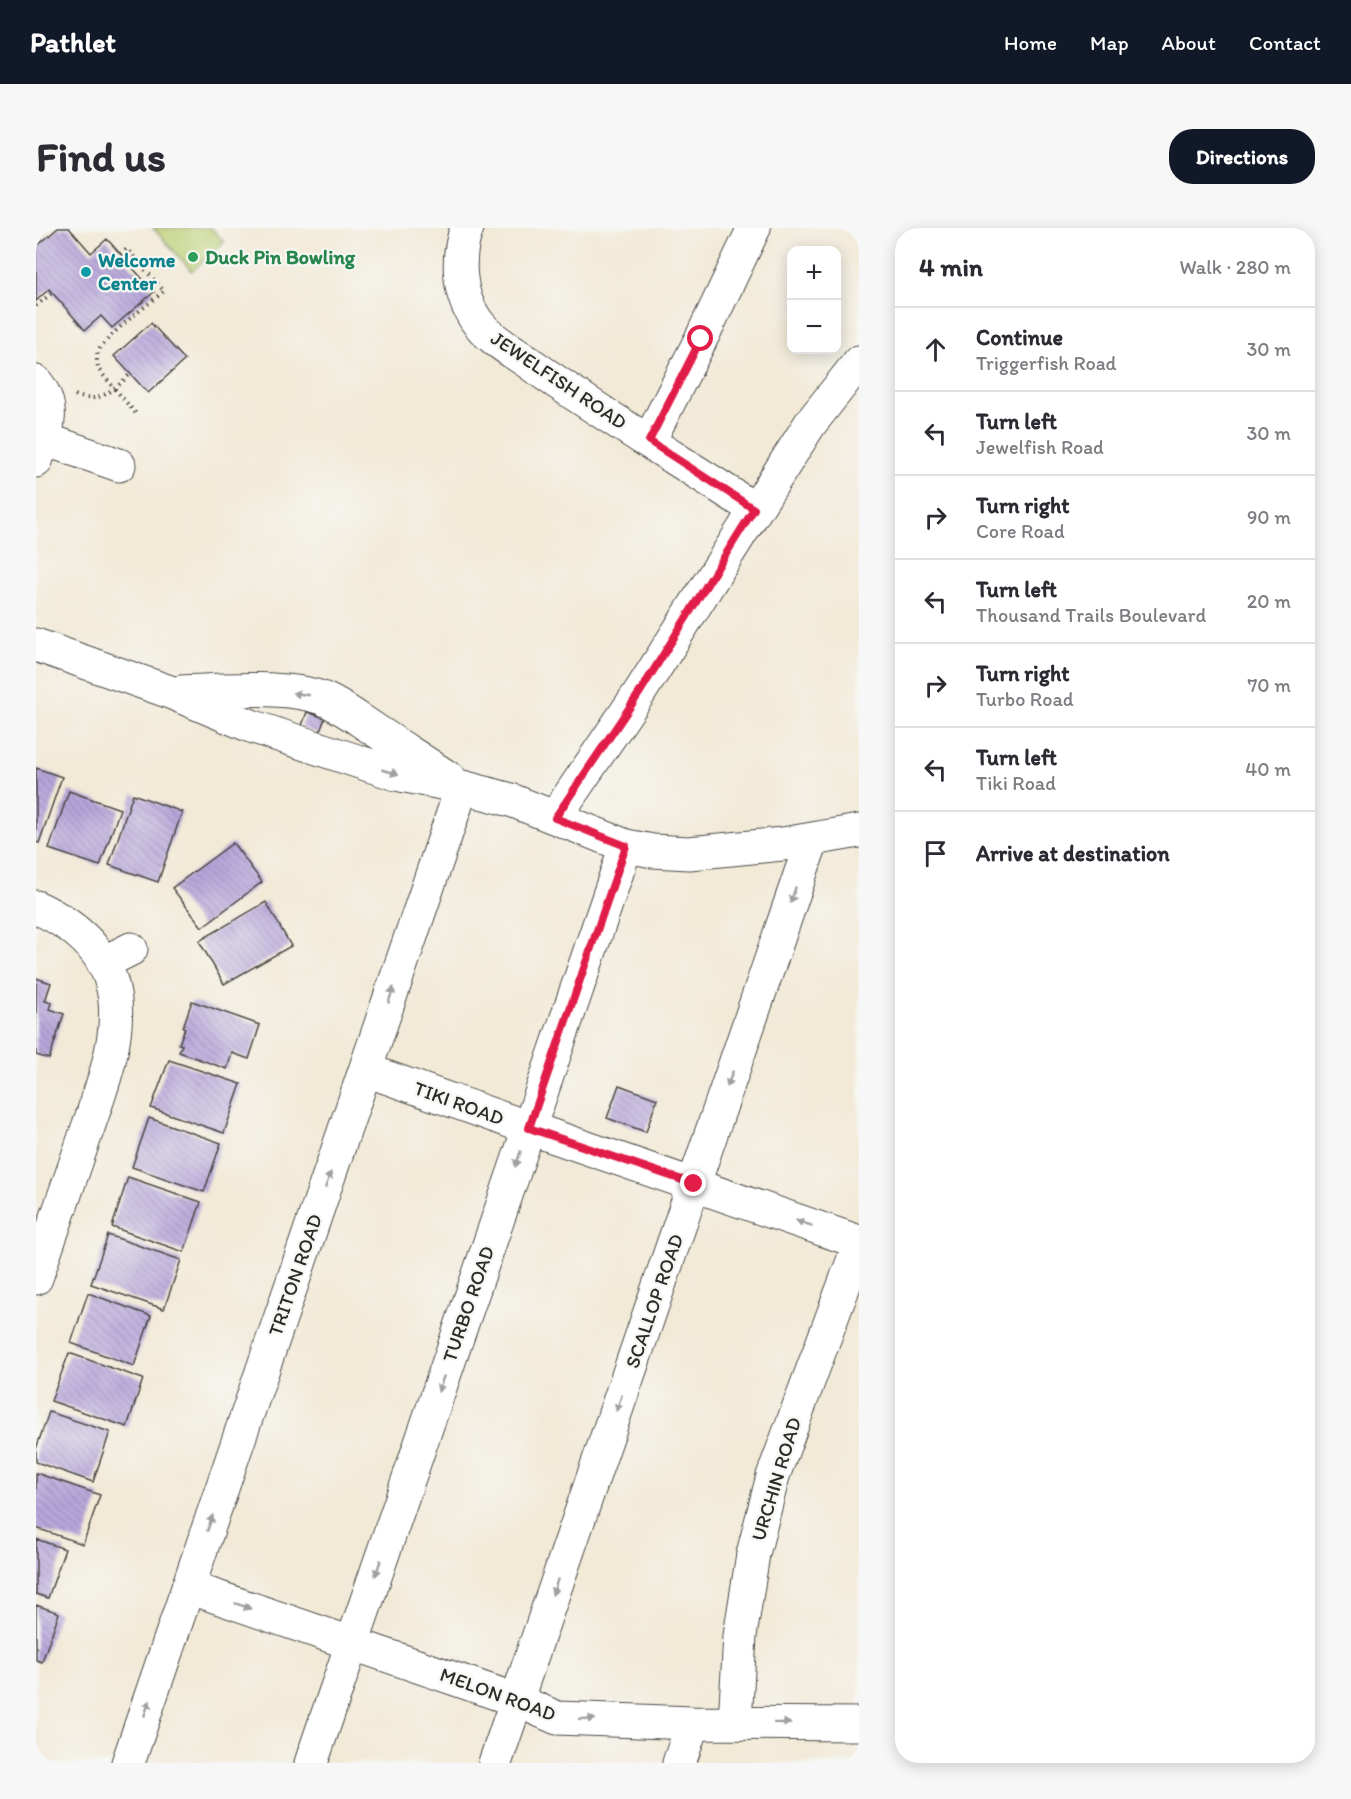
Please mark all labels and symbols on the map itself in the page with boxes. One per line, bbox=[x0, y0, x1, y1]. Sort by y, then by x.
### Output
place label: Duck Pin Bowling bbox=[205, 245, 356, 270]
place label: Welcome Center bbox=[98, 248, 176, 295]
marker: Duck Pin Bowling bbox=[186, 250, 200, 264]
marker: Welcome Center bbox=[79, 265, 93, 279]
route start bbox=[687, 325, 713, 351]
street label: JEWELFISH ROAD bbox=[487, 326, 631, 434]
one-way arrow bbox=[292, 689, 311, 698]
one-way arrow bbox=[381, 768, 399, 777]
one-way arrow bbox=[788, 886, 797, 904]
one-way arrow bbox=[386, 986, 396, 1004]
one-way arrow bbox=[724, 1070, 734, 1088]
street label: TIKI ROAD bbox=[411, 1076, 507, 1130]
one-way arrow bbox=[513, 1150, 523, 1168]
route end bbox=[680, 1170, 706, 1196]
one-way arrow bbox=[323, 1171, 333, 1189]
street label: TRITON ROAD bbox=[263, 1211, 327, 1339]
one-way arrow bbox=[795, 1217, 813, 1227]
street label: SCALLOP ROAD bbox=[620, 1231, 688, 1371]
street label: TURBO ROAD bbox=[437, 1243, 499, 1365]
one-way arrow bbox=[436, 1375, 446, 1393]
one-way arrow bbox=[613, 1394, 623, 1412]
street label: URCHIN ROAD bbox=[746, 1414, 806, 1544]
one-way arrow bbox=[205, 1514, 215, 1532]
one-way arrow bbox=[373, 1559, 383, 1577]
one-way arrow bbox=[550, 1578, 560, 1596]
one-way arrow bbox=[234, 1601, 252, 1611]
street label: MELON ROAD bbox=[437, 1662, 559, 1726]
one-way arrow bbox=[142, 1699, 152, 1717]
one-way arrow bbox=[577, 1714, 596, 1724]
one-way arrow bbox=[772, 1718, 791, 1728]

